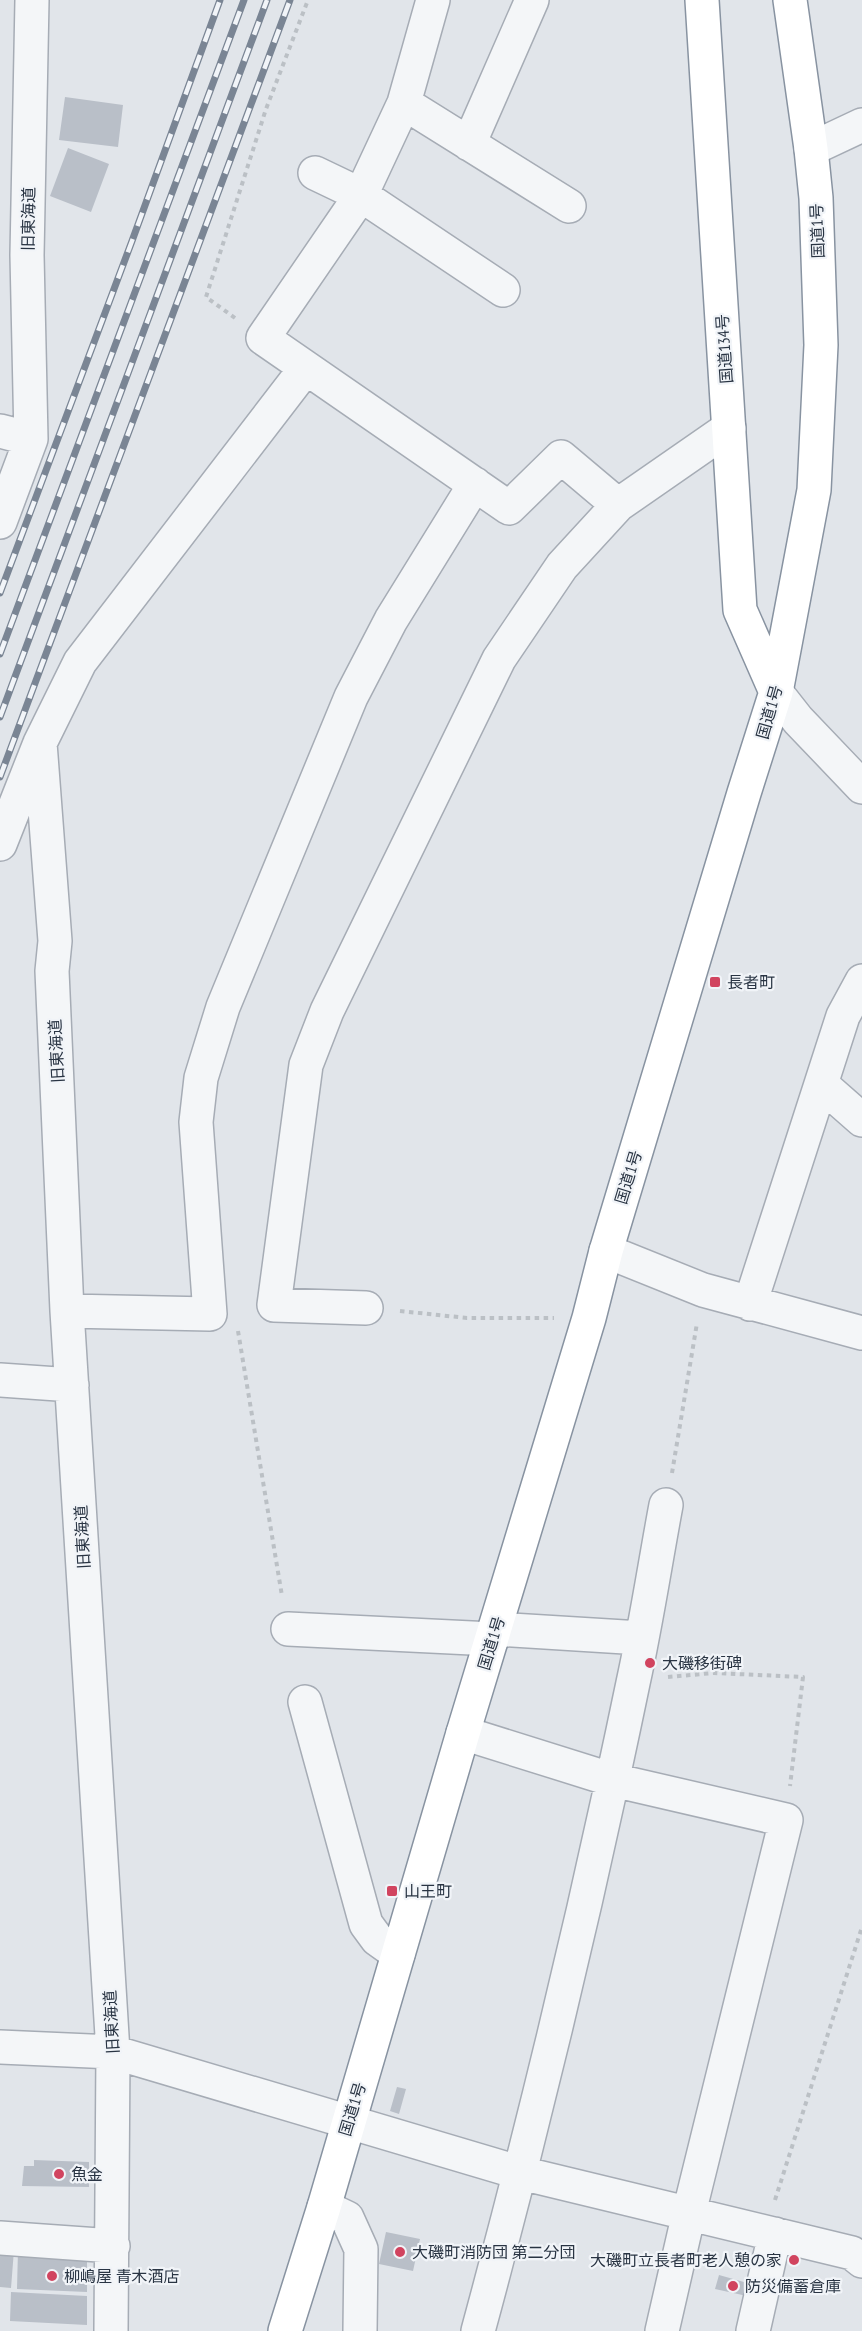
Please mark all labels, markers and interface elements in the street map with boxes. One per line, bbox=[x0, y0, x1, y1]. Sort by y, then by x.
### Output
street label: 旧東海道 bbox=[17, 187, 39, 251]
street label: 国道1号 bbox=[806, 203, 828, 259]
street label: 国道134号 bbox=[712, 314, 736, 384]
street label: 国道1号 bbox=[752, 683, 786, 741]
place label: 長者町 bbox=[727, 972, 775, 992]
marker: 長者町 bbox=[708, 975, 722, 989]
street label: 旧東海道 bbox=[44, 1019, 68, 1083]
street label: 国道1号 bbox=[610, 1148, 646, 1206]
street label: 旧東海道 bbox=[70, 1505, 94, 1569]
street label: 国道1号 bbox=[473, 1614, 509, 1672]
place label: 大磯移街碑 bbox=[662, 1653, 742, 1673]
marker: 大磯移街碑 bbox=[643, 1656, 657, 1670]
place label: 山王町 bbox=[404, 1881, 452, 1901]
marker: 山王町 bbox=[385, 1884, 399, 1898]
street label: 旧東海道 bbox=[99, 1990, 123, 2054]
street label: 国道1号 bbox=[334, 2080, 370, 2138]
place label: 魚金 bbox=[71, 2164, 103, 2184]
marker: 魚金 bbox=[52, 2167, 66, 2181]
place label: 大磯町消防団 第二分団 bbox=[412, 2242, 575, 2262]
marker: 大磯町消防団 第二分団 bbox=[393, 2245, 407, 2259]
place label: 大磯町立長者町老人憩の家 bbox=[590, 2250, 782, 2270]
marker: 大磯町立長者町老人憩の家 bbox=[787, 2253, 801, 2267]
place label: 柳嶋屋 青木酒店 bbox=[64, 2266, 179, 2286]
marker: 柳嶋屋 青木酒店 bbox=[45, 2269, 59, 2283]
place label: 防災備蓄倉庫 bbox=[745, 2276, 841, 2296]
marker: 防災備蓄倉庫 bbox=[726, 2279, 740, 2293]

